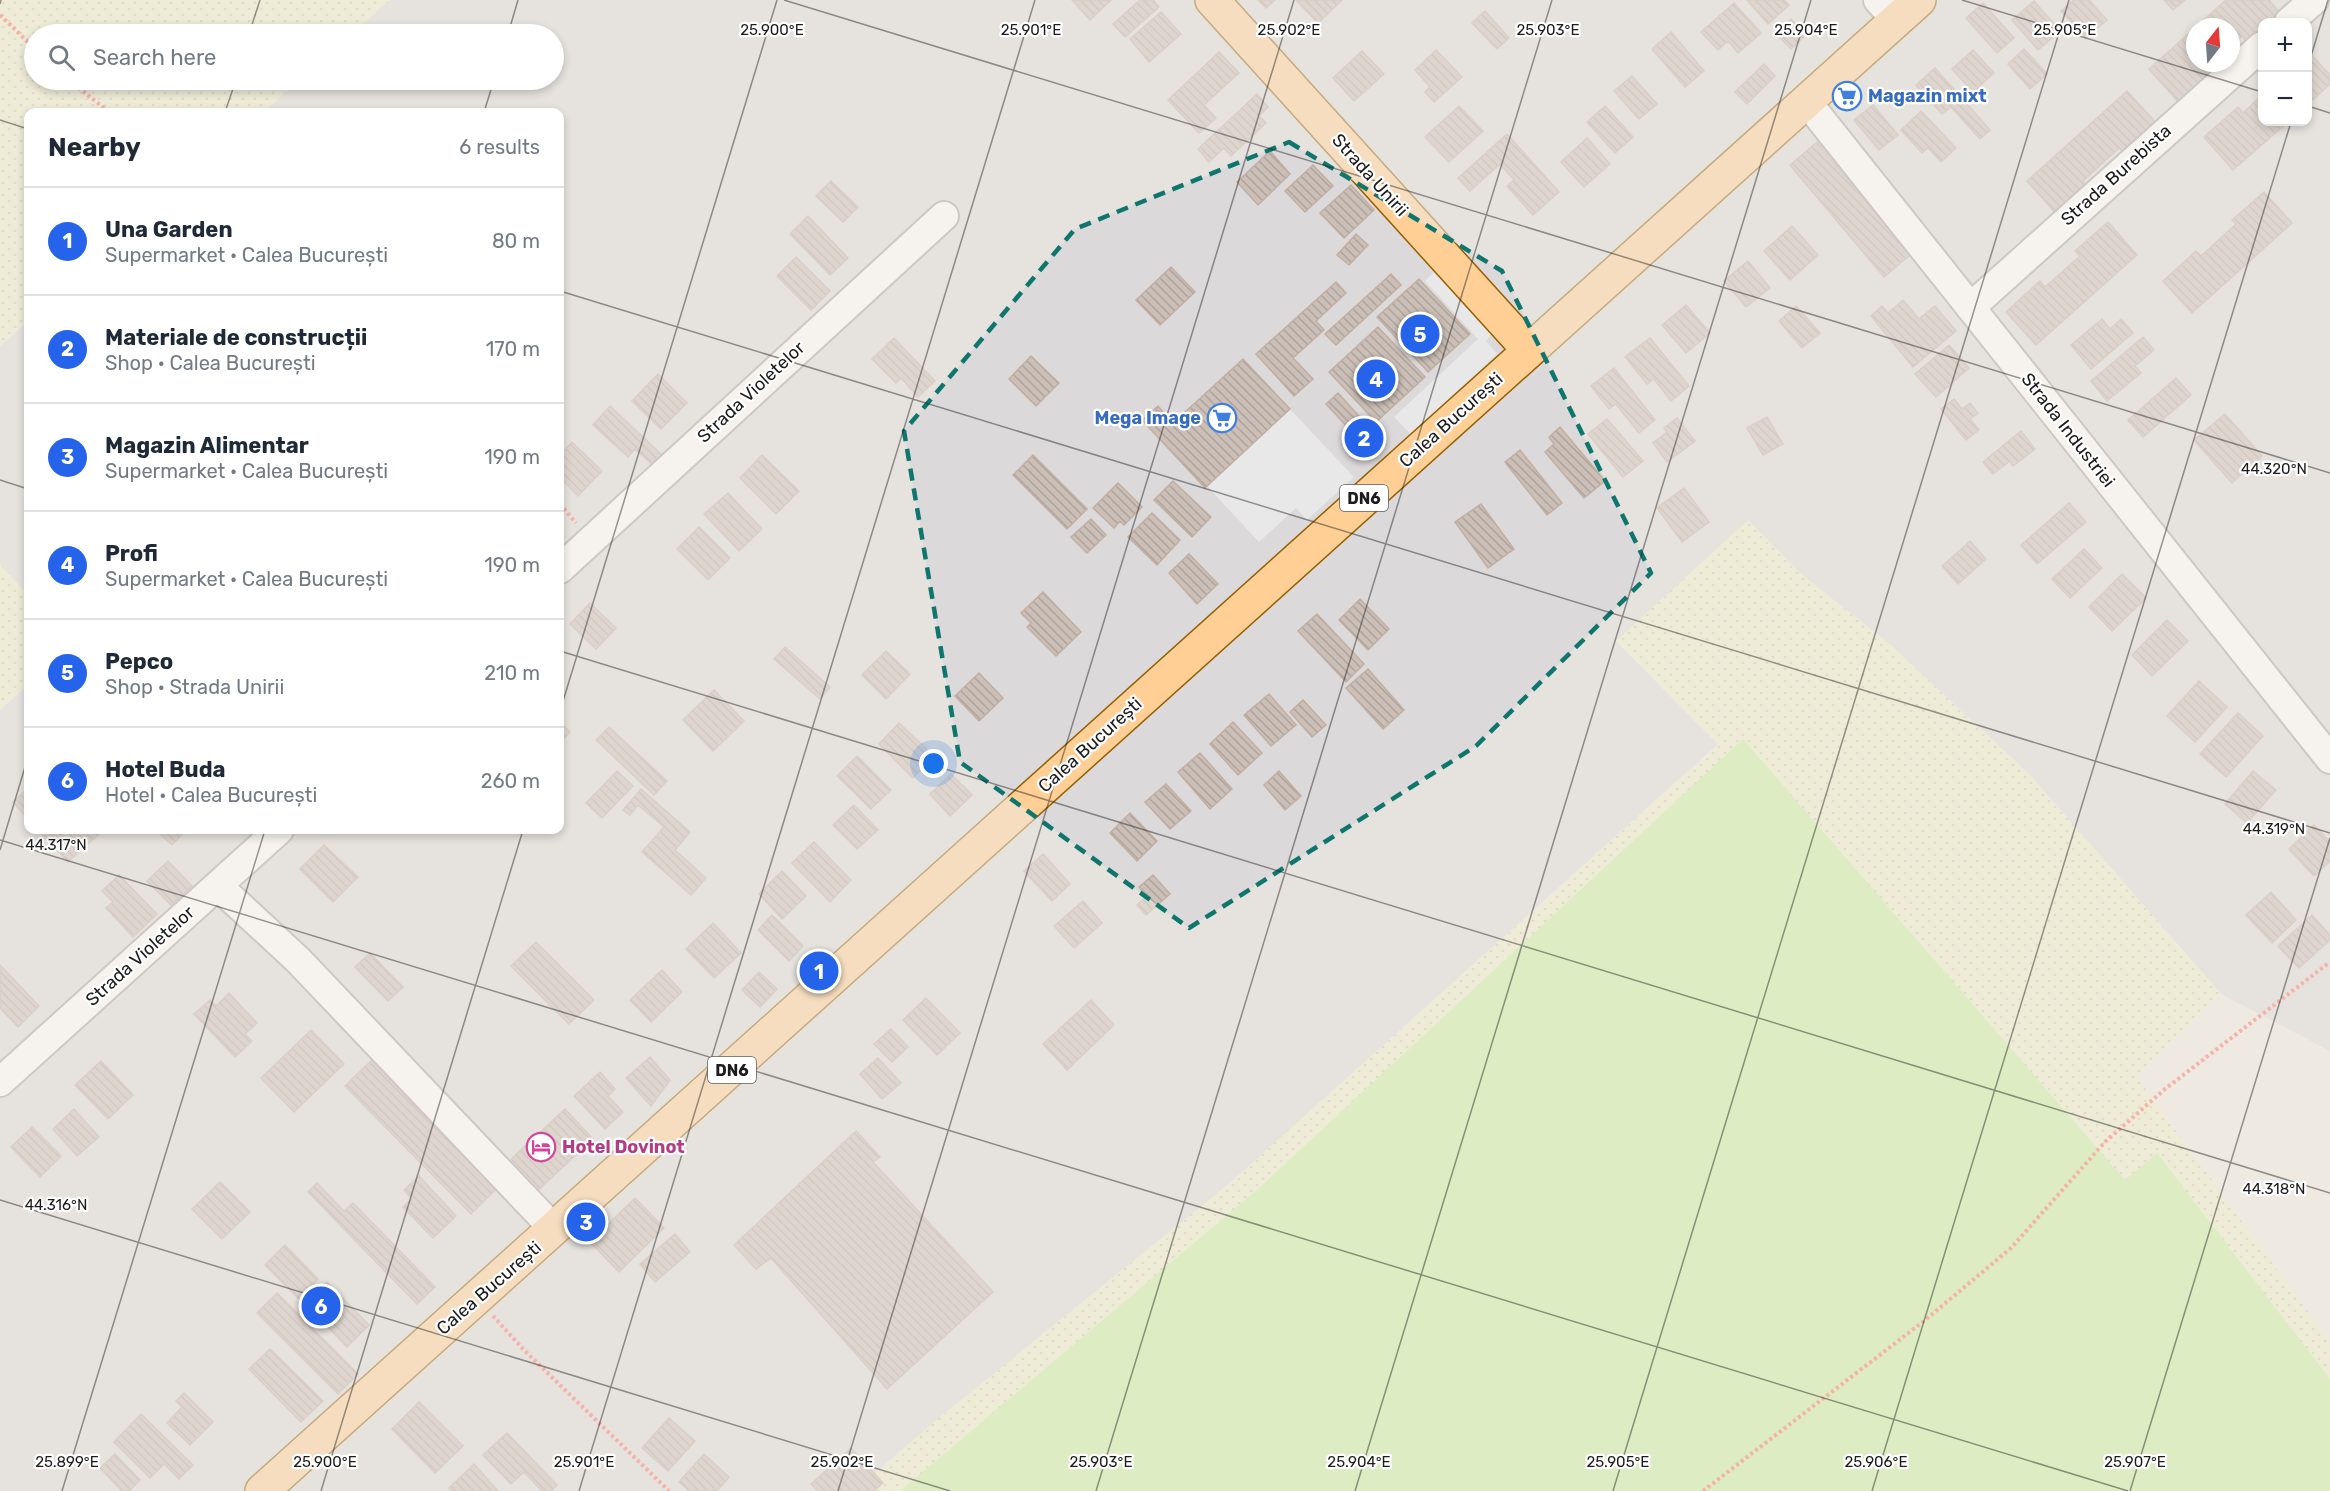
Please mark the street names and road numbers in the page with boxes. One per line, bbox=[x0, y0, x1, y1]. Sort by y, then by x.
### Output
street label: Strada Burebista bbox=[2056, 120, 2176, 230]
street label: Strada Unirii bbox=[1327, 129, 1413, 221]
street label: Strada Violetelor bbox=[693, 336, 809, 447]
street label: Calea București bbox=[1395, 368, 1507, 472]
street label: Strada Industriei bbox=[2017, 368, 2119, 492]
road number: DN6 bbox=[1340, 485, 1388, 511]
street label: Calea București bbox=[1034, 693, 1146, 797]
street label: Strada Violetelor bbox=[81, 901, 199, 1011]
road number: DN6 bbox=[708, 1057, 756, 1083]
street label: Calea București bbox=[432, 1237, 546, 1339]

